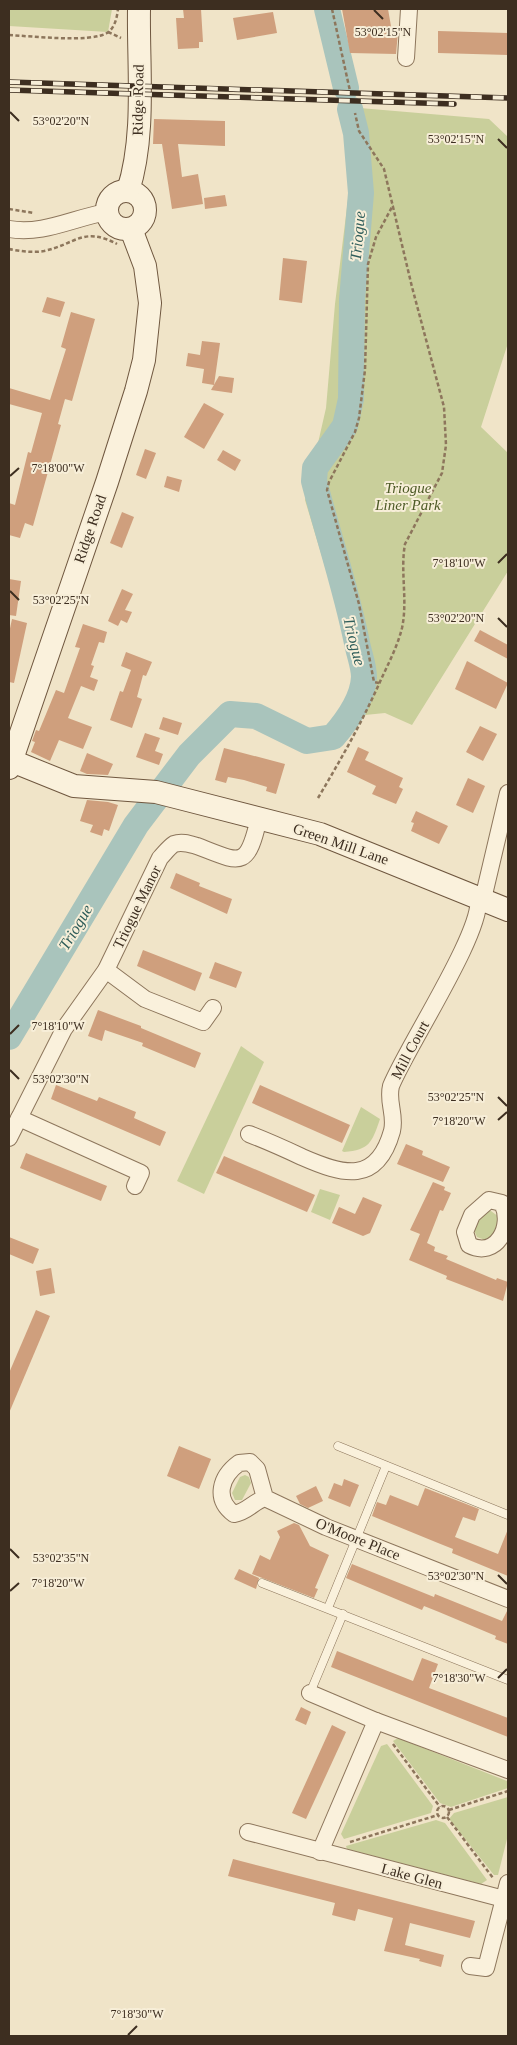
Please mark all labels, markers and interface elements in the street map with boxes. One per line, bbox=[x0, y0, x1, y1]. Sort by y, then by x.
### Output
text: 53°02'15"N bbox=[355, 25, 412, 39]
street label: Ridge Road bbox=[129, 64, 147, 136]
text: 53°02'20"N bbox=[33, 114, 90, 128]
text: 53°02'15"N bbox=[428, 132, 485, 146]
water label: Triogue bbox=[347, 210, 369, 262]
text: 7°18'00"W bbox=[31, 461, 85, 475]
park label: Triogue Liner Park bbox=[374, 480, 441, 513]
street label: Ridge Road bbox=[71, 492, 109, 565]
text: 7°18'10"W bbox=[432, 556, 486, 570]
text: 53°02'25"N bbox=[33, 593, 90, 607]
text: 53°02'20"N bbox=[428, 611, 485, 625]
water label: Triogue bbox=[339, 615, 369, 668]
street label: Green Mill Lane bbox=[291, 820, 391, 868]
street label: Triogue Manor bbox=[110, 863, 164, 951]
water label: Triogue bbox=[55, 902, 96, 953]
street label: Mill Court bbox=[388, 1017, 432, 1082]
text: 7°18'10"W bbox=[31, 1019, 85, 1033]
text: 53°02'30"N bbox=[33, 1072, 90, 1086]
text: 53°02'25"N bbox=[428, 1090, 485, 1104]
text: 7°18'20"W bbox=[432, 1114, 486, 1128]
street label: O'Moore Place bbox=[313, 1515, 403, 1563]
text: 53°02'35"N bbox=[33, 1551, 90, 1565]
text: 53°02'30"N bbox=[428, 1569, 485, 1583]
text: 7°18'20"W bbox=[31, 1576, 85, 1590]
text: 7°18'30"W bbox=[432, 1671, 486, 1685]
street label: Lake Glen bbox=[380, 1860, 445, 1892]
text: 7°18'30"W bbox=[110, 2007, 164, 2021]

